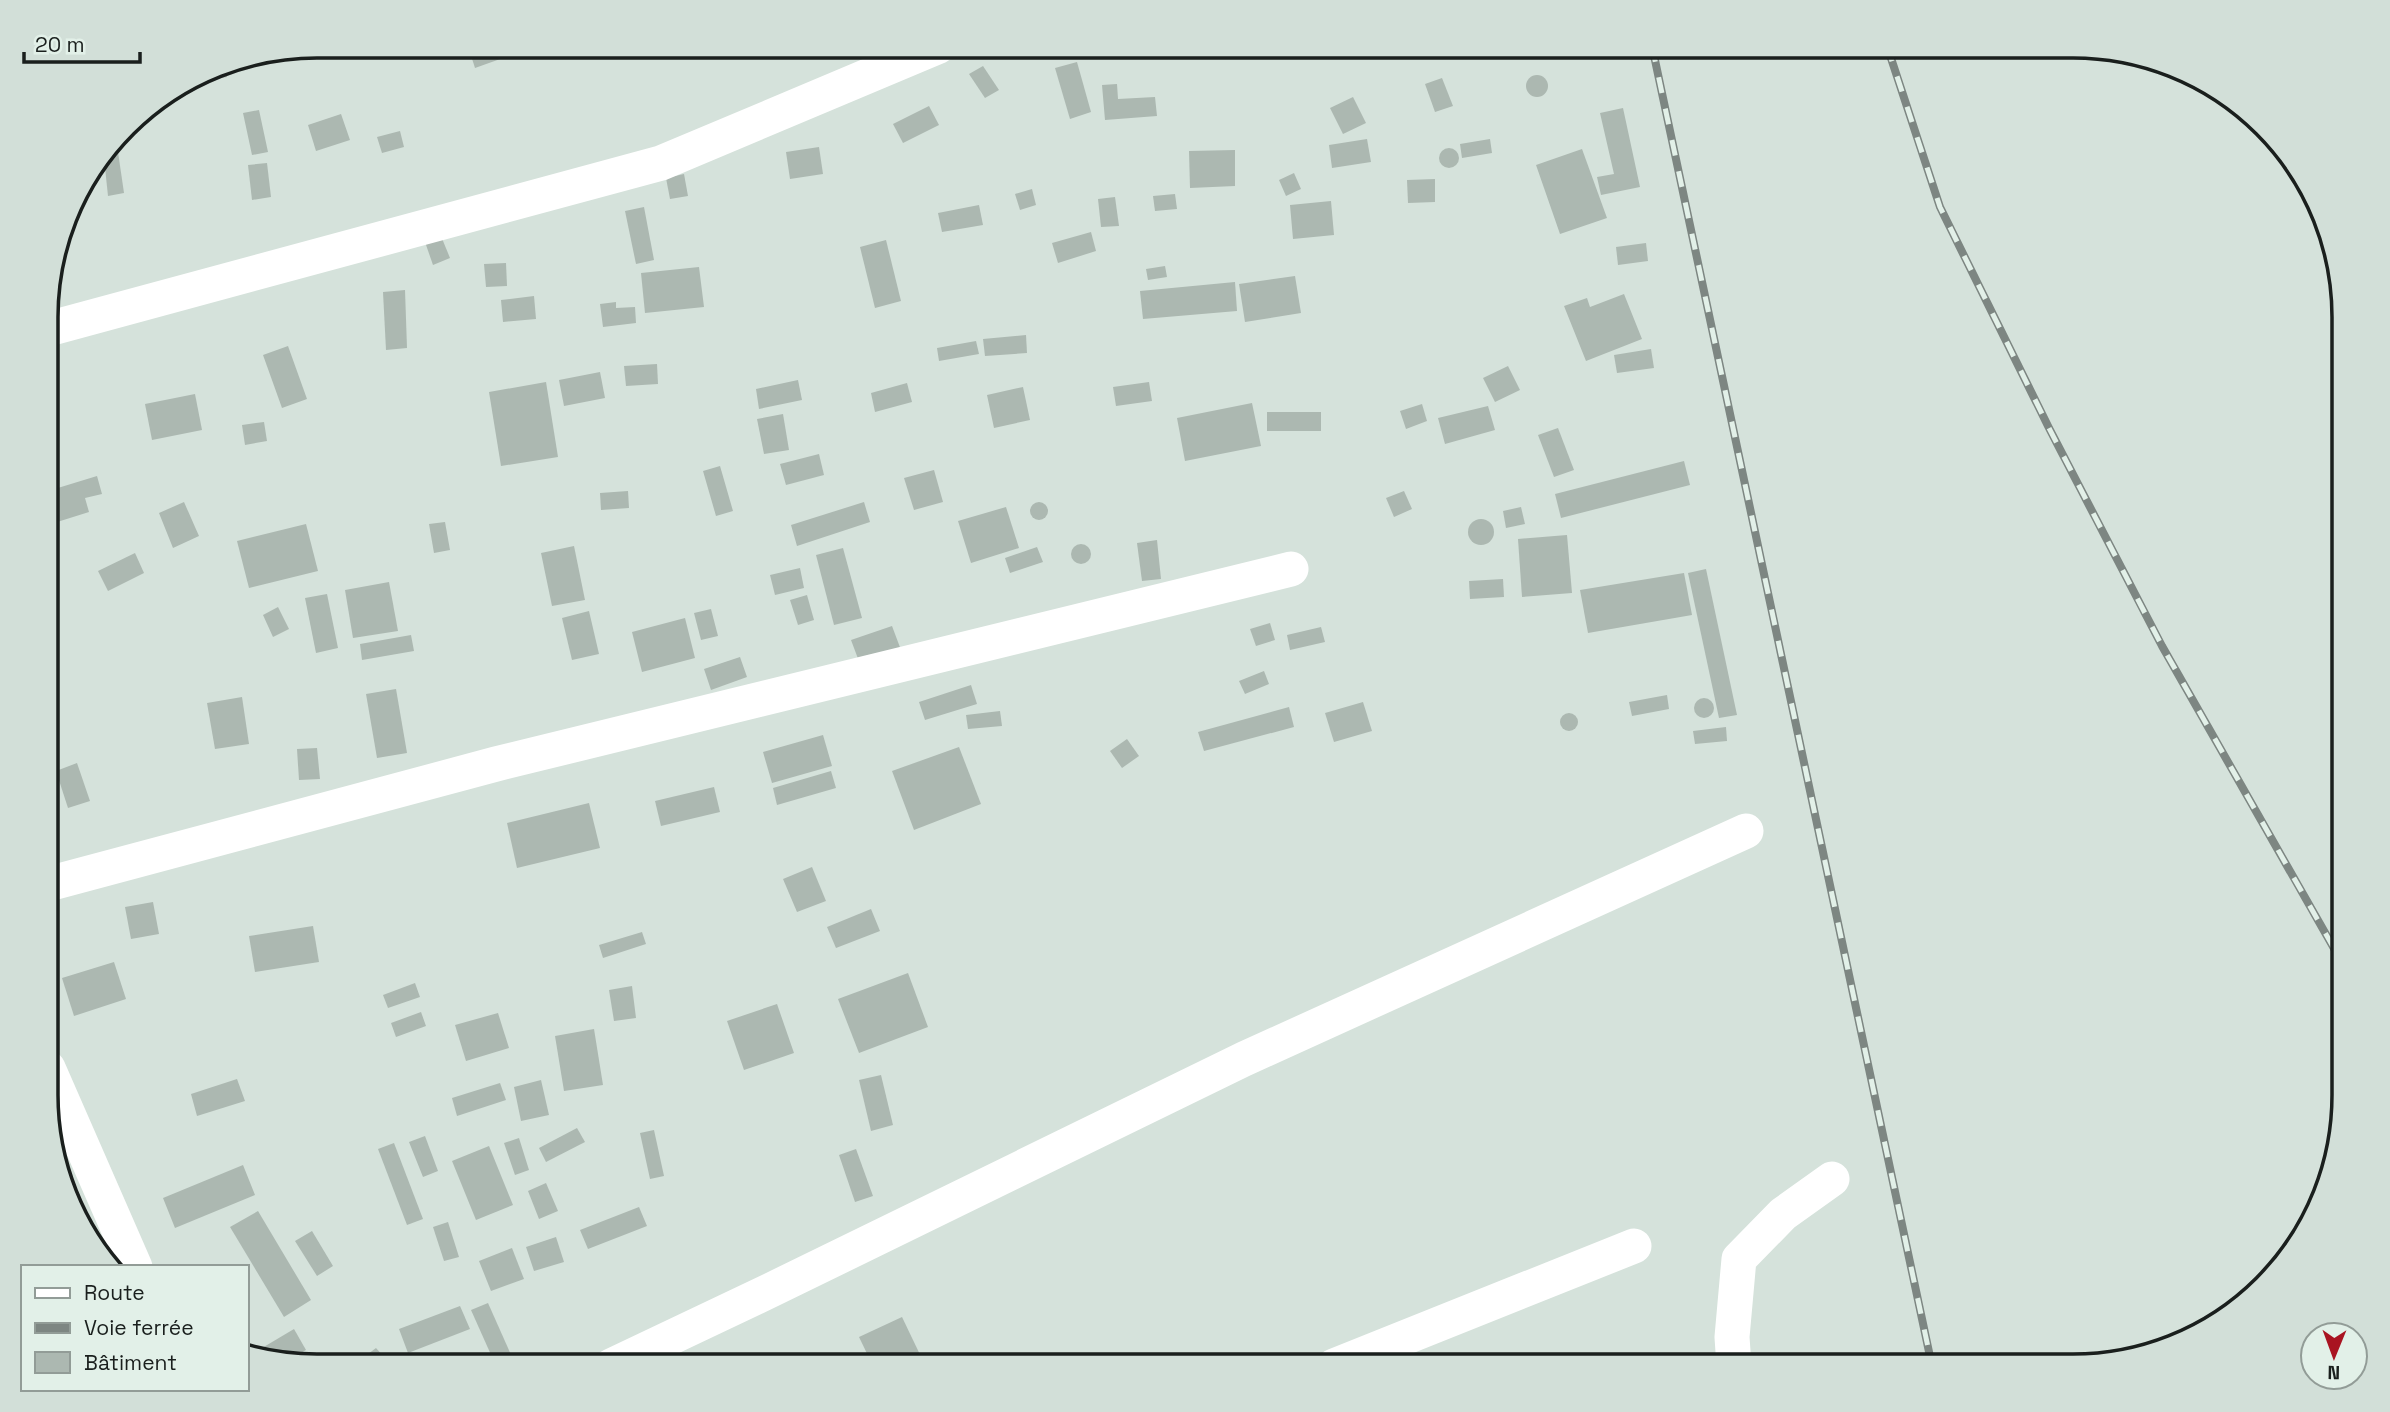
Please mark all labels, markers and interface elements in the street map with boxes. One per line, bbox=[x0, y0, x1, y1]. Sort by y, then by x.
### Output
scale bar bbox=[24, 21, 140, 65]
text: 20 m bbox=[35, 31, 85, 58]
legend bbox=[21, 1265, 248, 1391]
text: Route bbox=[84, 1279, 145, 1306]
text: Voie ferrée bbox=[84, 1314, 194, 1341]
north arrow bbox=[2299, 1321, 2369, 1391]
text: Bâtiment bbox=[84, 1349, 177, 1376]
text: N bbox=[2327, 1360, 2340, 1385]

